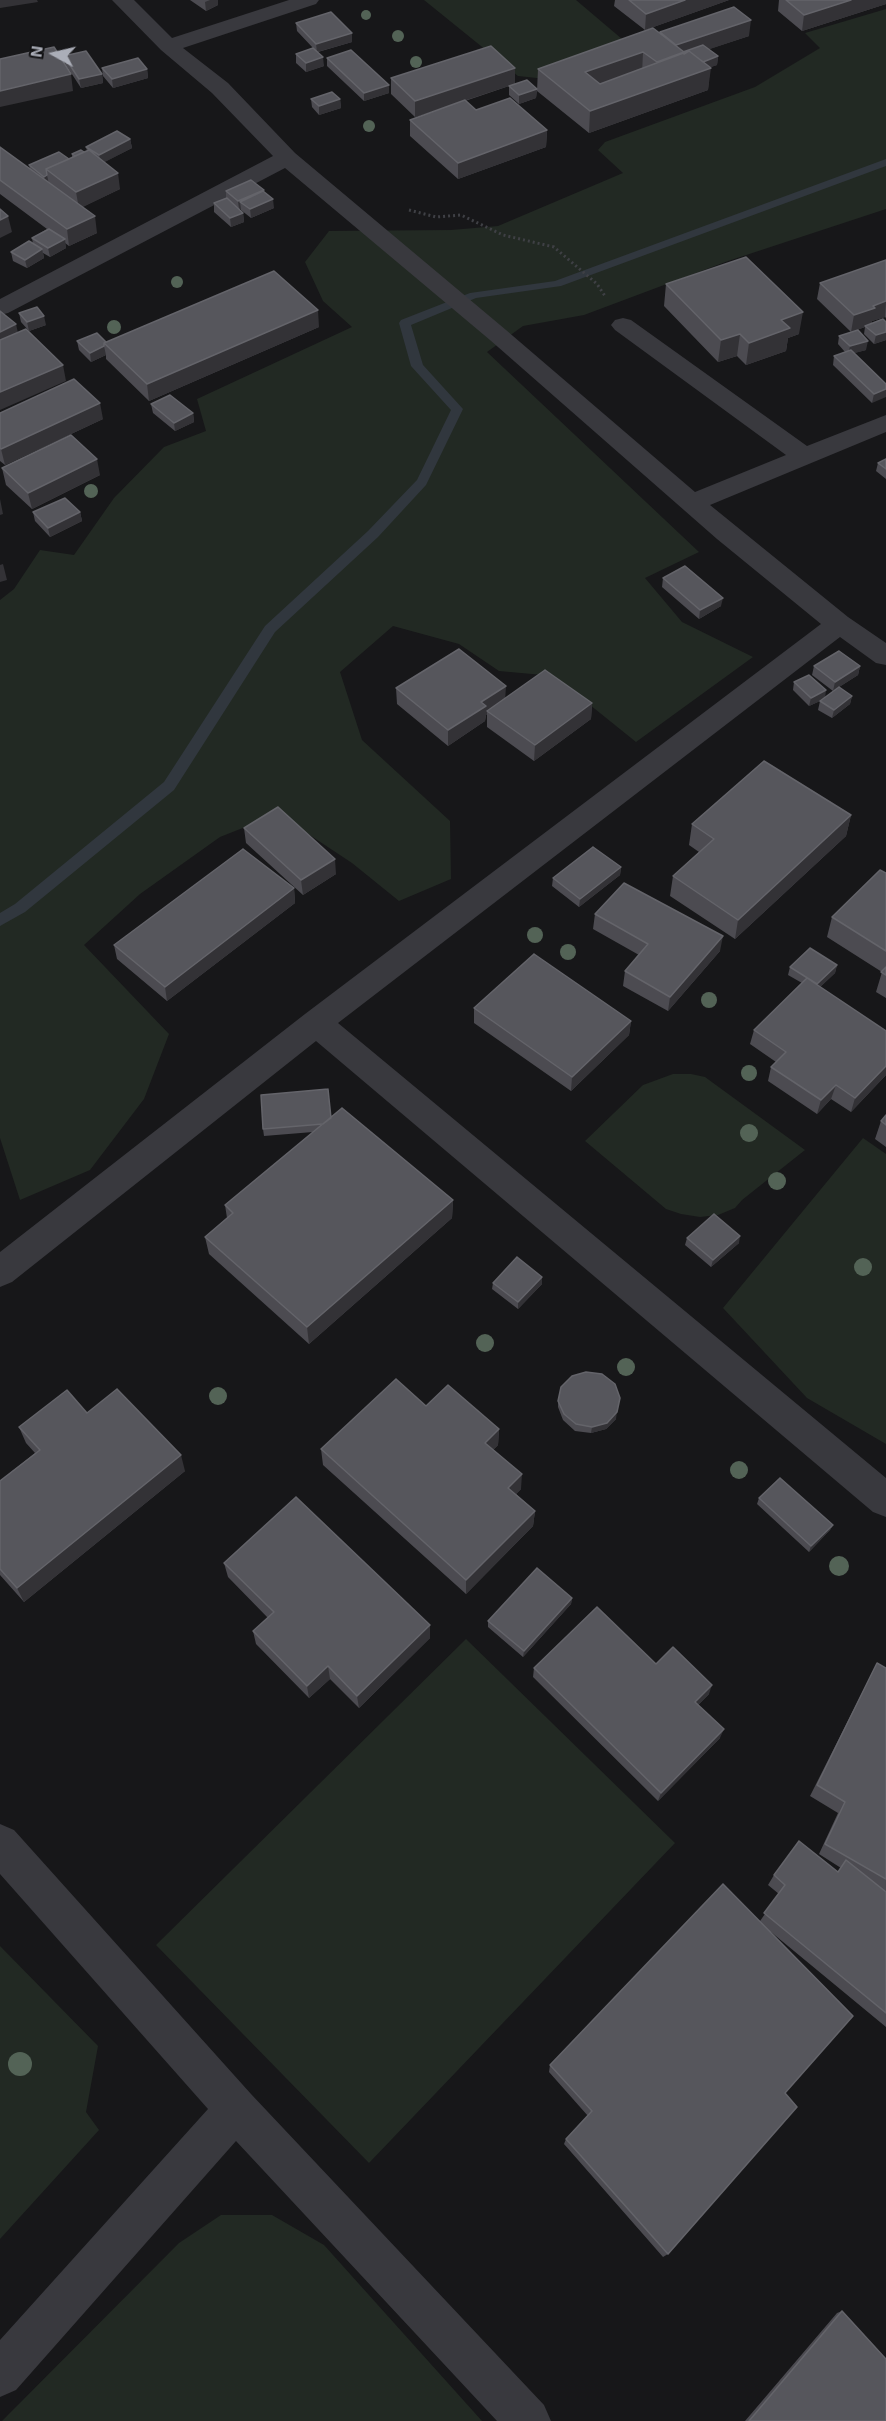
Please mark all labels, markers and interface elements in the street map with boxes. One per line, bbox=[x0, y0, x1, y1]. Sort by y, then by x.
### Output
north arrow bbox=[24, 24, 84, 84]
text: N bbox=[25, 44, 46, 58]

